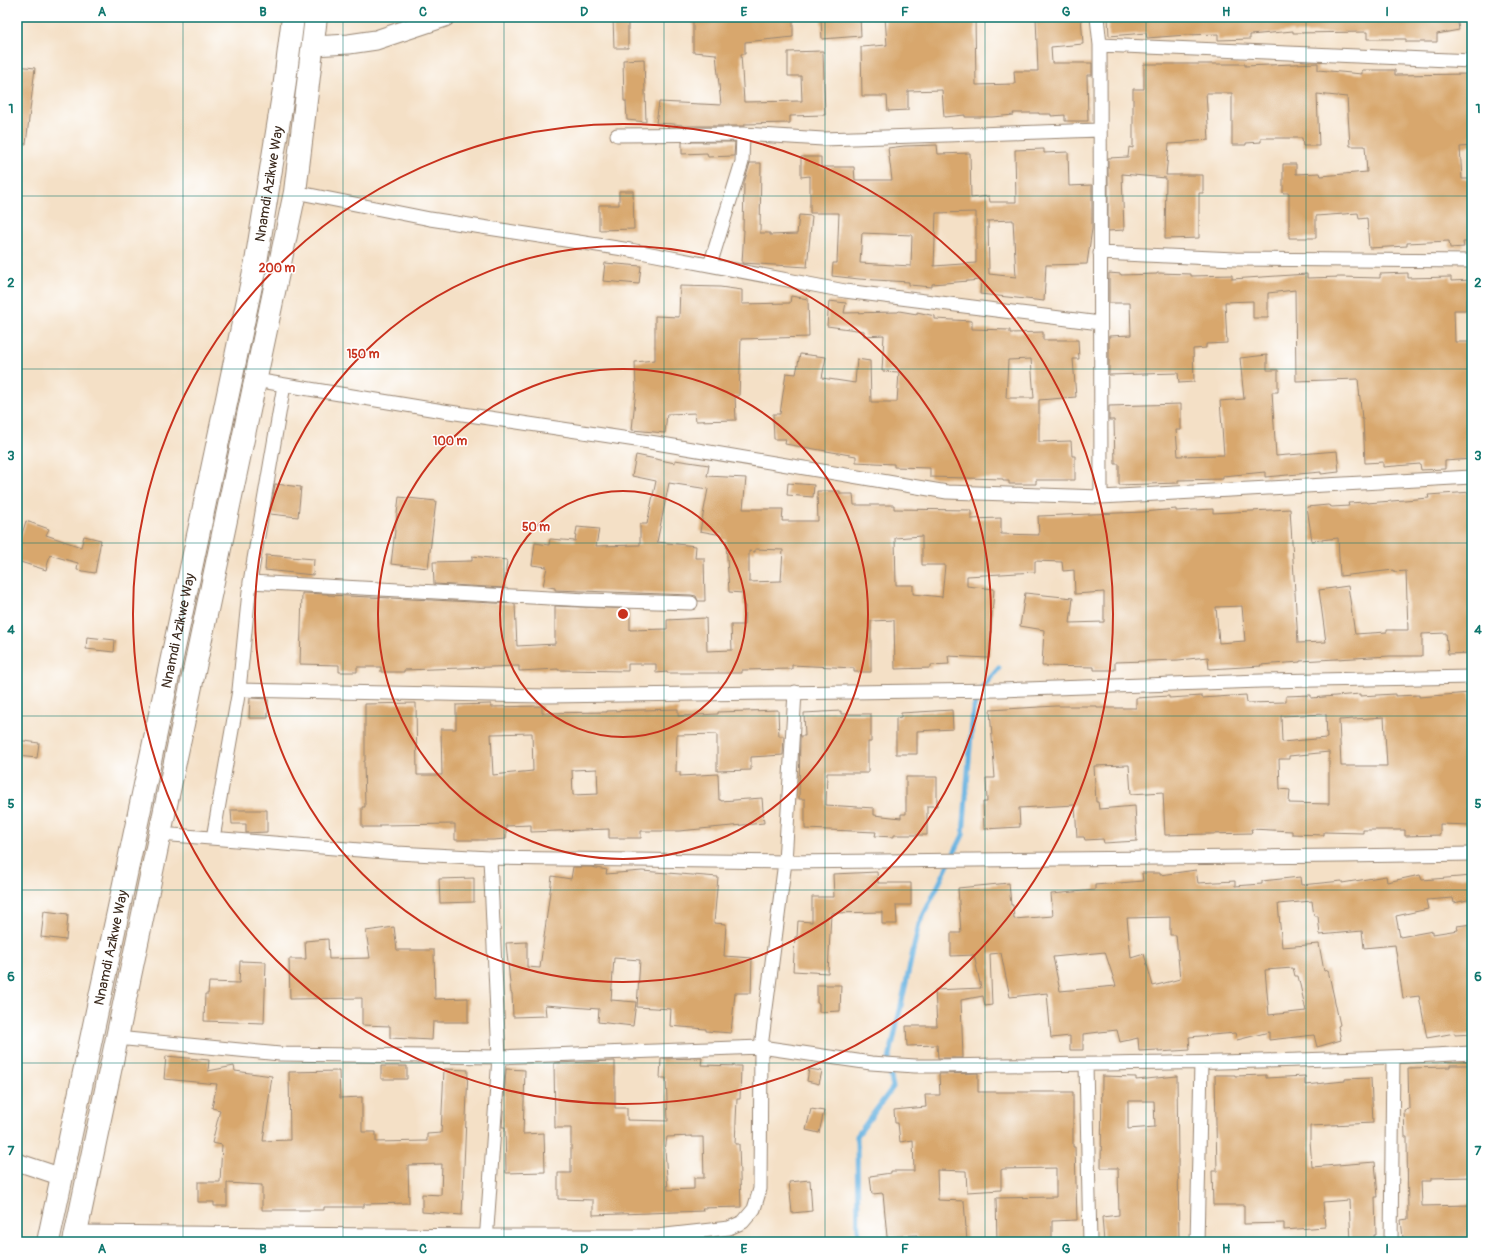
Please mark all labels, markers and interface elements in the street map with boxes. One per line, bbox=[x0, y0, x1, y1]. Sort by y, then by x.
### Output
text: A bbox=[98, 4, 107, 20]
text: B bbox=[259, 4, 267, 20]
text: C bbox=[419, 4, 427, 20]
text: D bbox=[580, 4, 588, 20]
text: E bbox=[741, 4, 748, 20]
text: F bbox=[901, 4, 909, 20]
text: G bbox=[1062, 4, 1071, 20]
text: H bbox=[1222, 4, 1230, 20]
text: I bbox=[1385, 4, 1389, 20]
text: 1 bbox=[8, 101, 14, 117]
text: 1 bbox=[1475, 101, 1481, 117]
street label: Nnamdi Azikwe Way bbox=[251, 125, 287, 243]
text: 200 m bbox=[259, 261, 296, 276]
text: 2 bbox=[7, 275, 15, 291]
text: 2 bbox=[1474, 275, 1482, 291]
text: 150 m bbox=[347, 347, 380, 362]
text: 100 m bbox=[433, 434, 468, 449]
text: 3 bbox=[7, 448, 15, 464]
text: 3 bbox=[1474, 448, 1482, 464]
text: 50 m bbox=[522, 520, 550, 535]
street label: Nnamdi Azikwe Way bbox=[158, 572, 199, 690]
centre of rings bbox=[616, 607, 630, 621]
text: 4 bbox=[7, 622, 15, 638]
text: 4 bbox=[1474, 622, 1482, 638]
text: 5 bbox=[7, 796, 15, 812]
text: 5 bbox=[1474, 796, 1482, 812]
street label: Nnamdi Azikwe Way bbox=[90, 889, 131, 1007]
text: 6 bbox=[7, 969, 15, 985]
text: 6 bbox=[1474, 969, 1482, 985]
text: 7 bbox=[8, 1143, 15, 1159]
text: 7 bbox=[1475, 1143, 1482, 1159]
text: A bbox=[98, 1241, 107, 1257]
text: B bbox=[259, 1241, 267, 1257]
text: C bbox=[419, 1241, 427, 1257]
text: D bbox=[580, 1241, 588, 1257]
text: E bbox=[741, 1241, 748, 1257]
text: F bbox=[901, 1241, 909, 1257]
text: G bbox=[1062, 1241, 1071, 1257]
text: H bbox=[1222, 1241, 1230, 1257]
text: I bbox=[1385, 1241, 1389, 1257]

